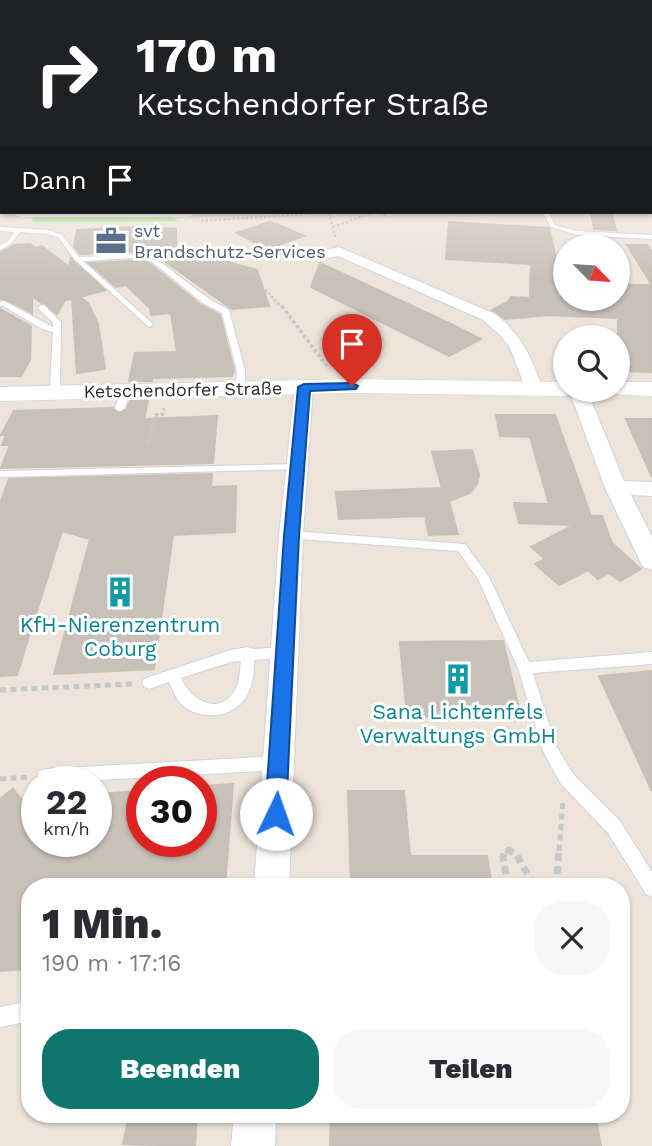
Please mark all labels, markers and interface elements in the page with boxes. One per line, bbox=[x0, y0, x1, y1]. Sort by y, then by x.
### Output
text: 170 m bbox=[136, 26, 277, 84]
icon: right bbox=[21, 28, 112, 119]
text: Ketschendorfer Straße bbox=[136, 85, 489, 123]
icon: arrive bbox=[101, 161, 139, 199]
text: Dann bbox=[21, 165, 87, 195]
place label: svt Brandschutz-Services bbox=[134, 220, 326, 262]
office icon: svt Brandschutz-Services bbox=[94, 224, 128, 258]
north arrow bbox=[553, 234, 630, 312]
map controls bbox=[553, 234, 630, 402]
pin bbox=[322, 314, 382, 386]
icon: arrive bbox=[333, 325, 371, 363]
button: search bbox=[553, 325, 630, 402]
street label: Ketschendorfer Straße bbox=[84, 377, 282, 402]
building icon: KfH-Nierenzentrum Coburg bbox=[103, 575, 137, 609]
place label: KfH-Nierenzentrum Coburg bbox=[20, 612, 220, 661]
building icon: Sana Lichtenfels Verwaltungs GmbH bbox=[441, 662, 475, 696]
place label: Sana Lichtenfels Verwaltungs GmbH bbox=[360, 699, 556, 748]
speed limit sign: 30 bbox=[126, 766, 217, 857]
position arrow bbox=[239, 777, 313, 851]
text: 22 bbox=[46, 781, 87, 823]
text: km/h bbox=[43, 818, 90, 839]
text: 1 Min. bbox=[42, 899, 162, 948]
button: close bbox=[535, 901, 609, 975]
text: 190 m · 17:16 bbox=[42, 950, 181, 977]
button: Beenden bbox=[42, 1029, 319, 1109]
button: Teilen bbox=[333, 1029, 609, 1109]

